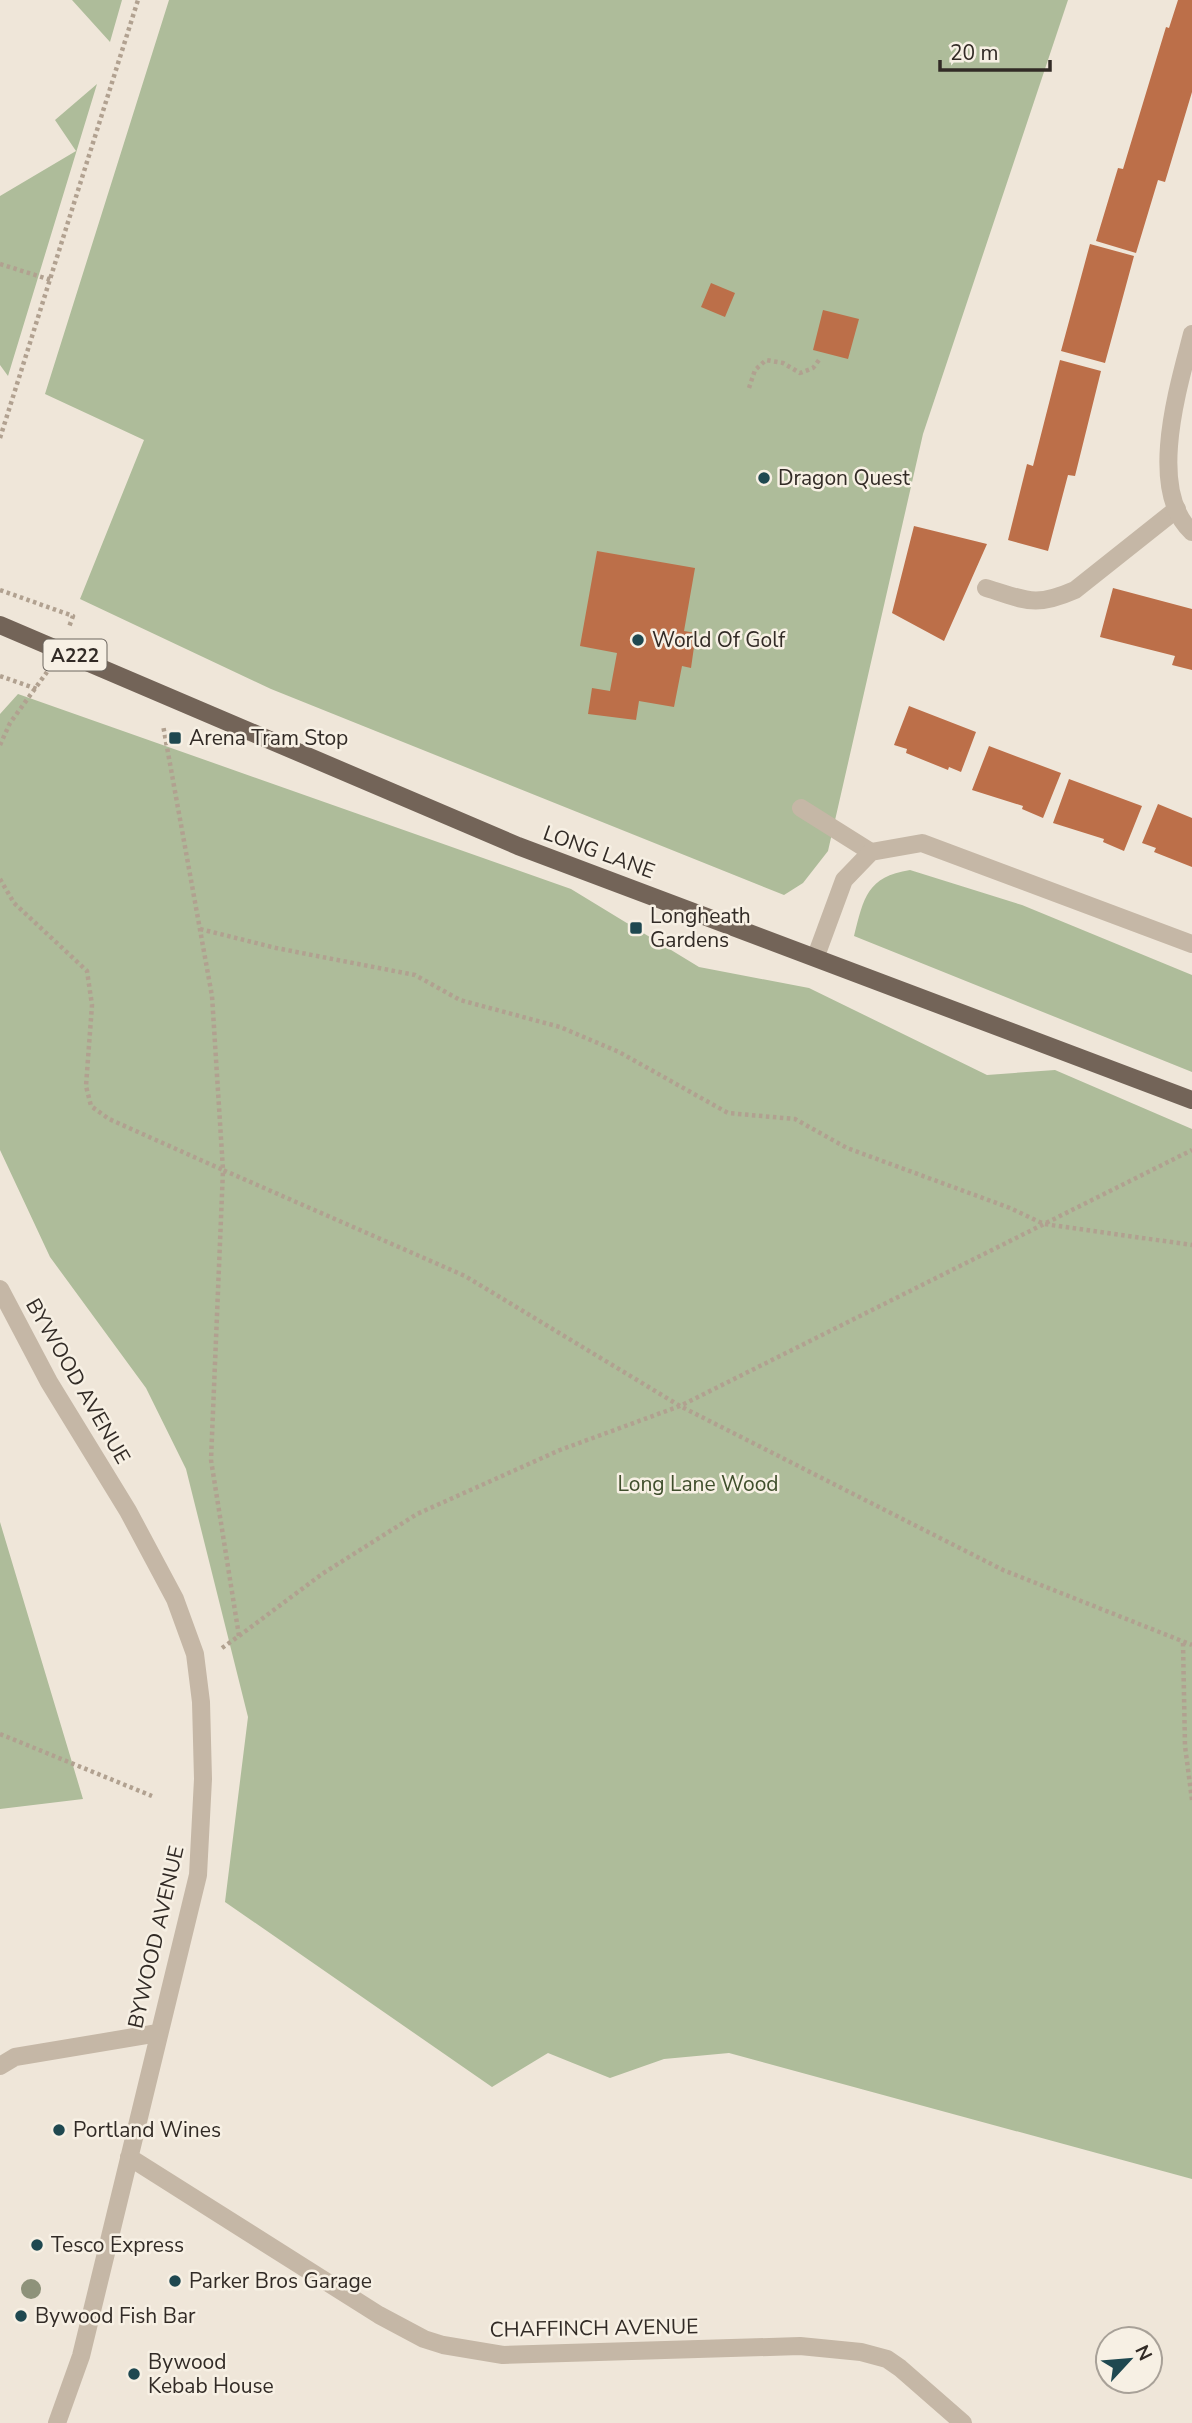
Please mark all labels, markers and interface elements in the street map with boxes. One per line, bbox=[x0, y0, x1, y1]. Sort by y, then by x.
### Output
scale bar bbox=[940, 28, 1050, 72]
text: 20 m bbox=[950, 39, 999, 67]
place label: Dragon Quest bbox=[778, 464, 910, 492]
marker: Dragon Quest bbox=[756, 470, 772, 486]
place label: World Of Golf bbox=[652, 626, 786, 654]
marker: World Of Golf bbox=[630, 632, 646, 648]
road number: A222 bbox=[43, 640, 106, 670]
place label: Arena Tram Stop bbox=[189, 724, 348, 752]
marker: Arena Tram Stop bbox=[167, 730, 183, 746]
street label: LONG LANE bbox=[539, 819, 659, 885]
place label: Longheath Gardens bbox=[650, 902, 751, 954]
marker: Longheath Gardens bbox=[628, 920, 644, 936]
street label: BYWOOD AVENUE bbox=[19, 1293, 137, 1469]
park label: Long Lane Wood bbox=[617, 1470, 779, 1498]
street label: BYWOOD AVENUE bbox=[121, 1843, 191, 2031]
place label: Portland Wines bbox=[73, 2116, 221, 2144]
marker: Portland Wines bbox=[51, 2122, 67, 2138]
place label: Tesco Express bbox=[51, 2231, 184, 2259]
marker: Tesco Express bbox=[29, 2237, 45, 2253]
place label: Parker Bros Garage bbox=[189, 2267, 372, 2295]
marker: Parker Bros Garage bbox=[167, 2273, 183, 2289]
place label: Bywood Fish Bar bbox=[35, 2302, 196, 2330]
marker: Bywood Fish Bar bbox=[13, 2308, 29, 2324]
street label: CHAFFINCH AVENUE bbox=[489, 2312, 699, 2344]
north arrow bbox=[1094, 2325, 1164, 2395]
text: N bbox=[1129, 2341, 1158, 2365]
place label: Bywood Kebab House bbox=[148, 2348, 274, 2400]
marker: Bywood Kebab House bbox=[126, 2366, 142, 2382]

